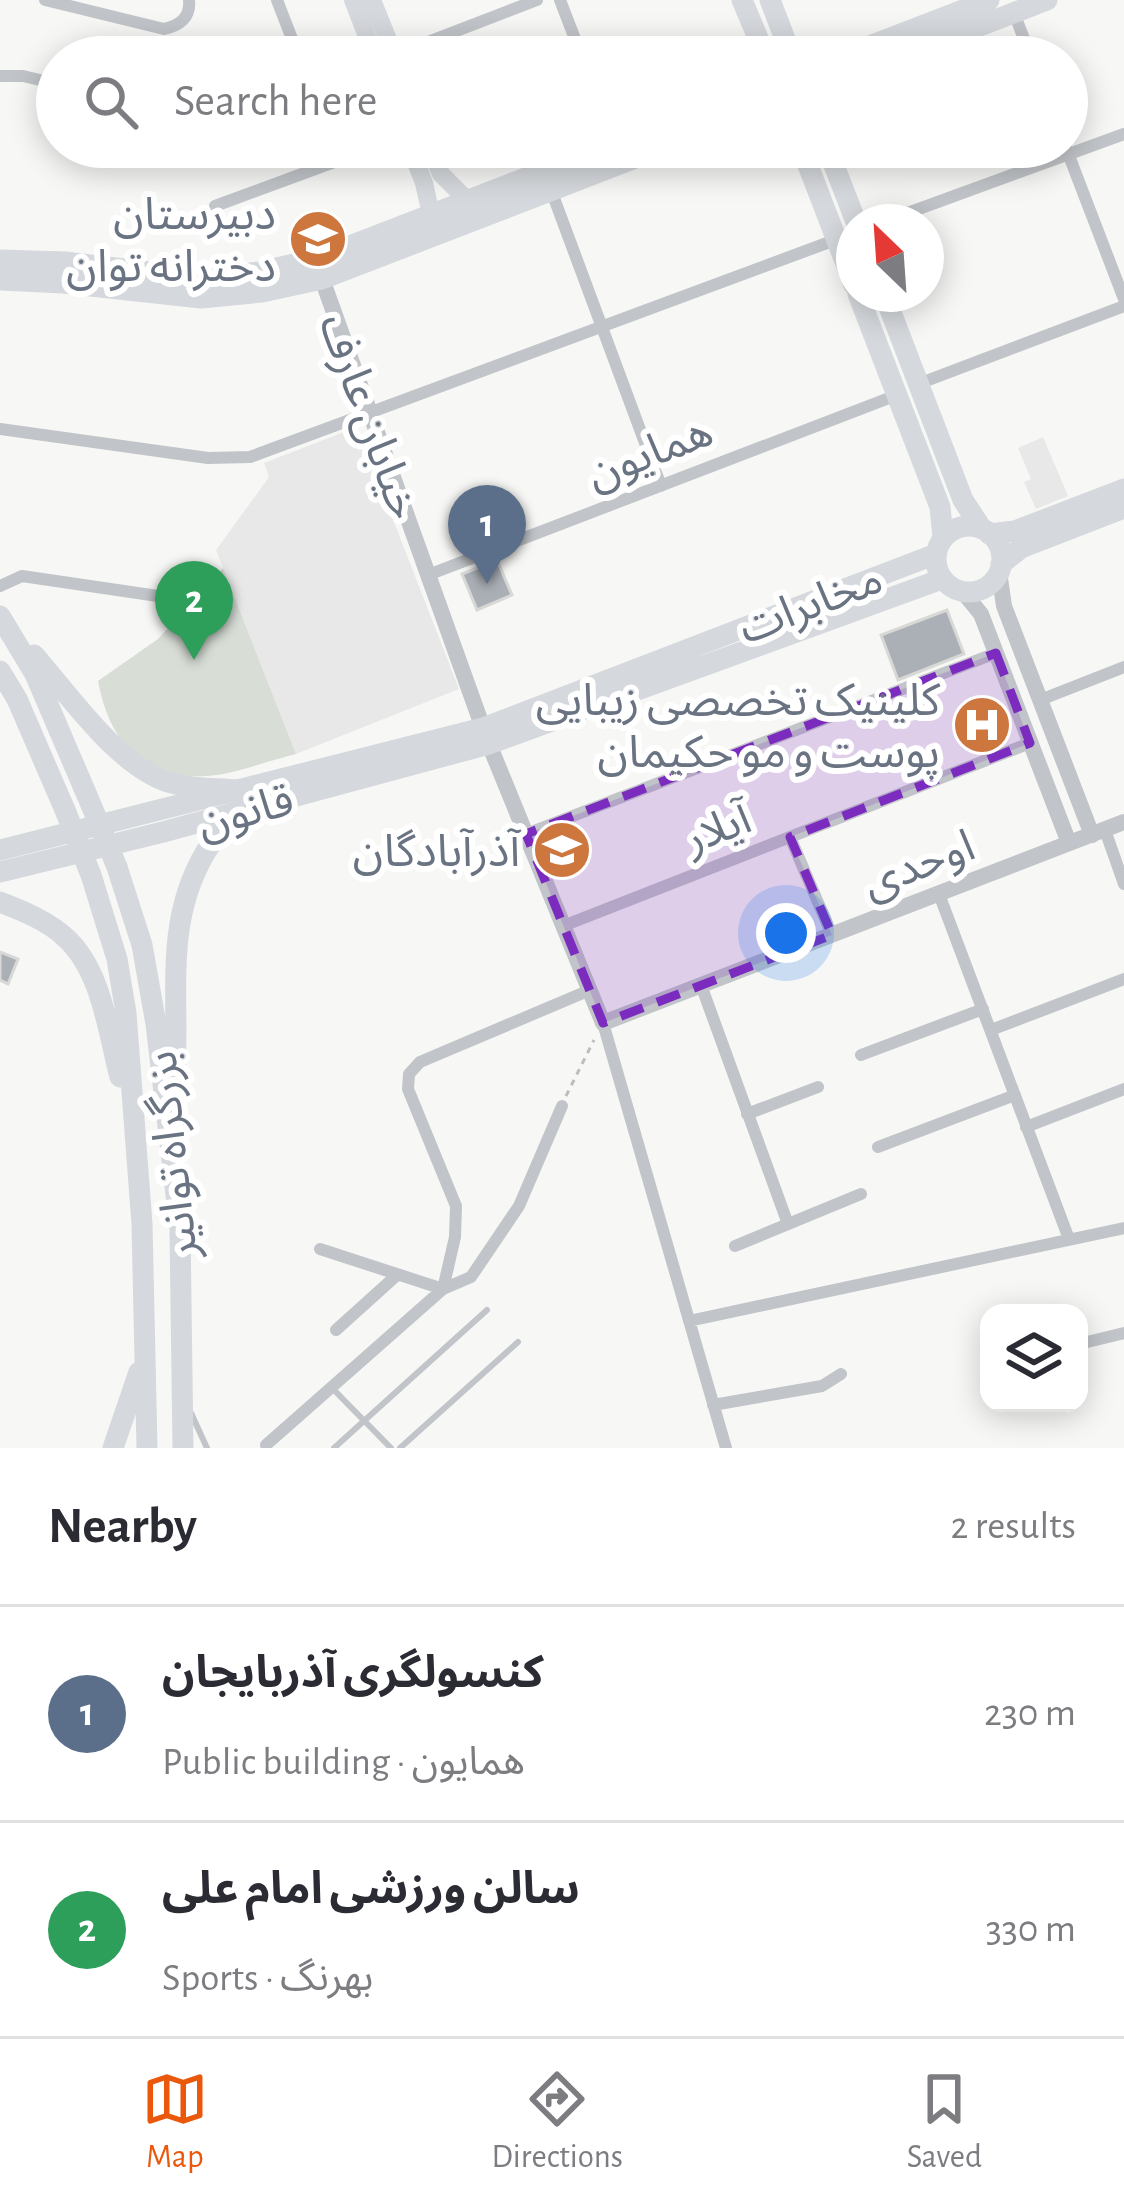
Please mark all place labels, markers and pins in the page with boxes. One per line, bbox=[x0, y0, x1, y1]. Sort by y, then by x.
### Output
place label: دبیرستان دخترانه توان bbox=[66, 193, 276, 292]
school or university icon: دبیرستان دخترانه توان bbox=[287, 208, 349, 270]
pin: 1 bbox=[448, 485, 526, 584]
pin: 2 bbox=[155, 561, 233, 660]
place label: کلینیک تخصصی زیبایی پوست و مو حکیمان bbox=[536, 679, 940, 780]
hospital icon: کلینیک تخصصی زیبایی پوست و مو حکیمان bbox=[951, 694, 1013, 756]
school or university icon: آذرآبادگان bbox=[531, 819, 593, 881]
place label: آذرآبادگان bbox=[353, 828, 522, 877]

